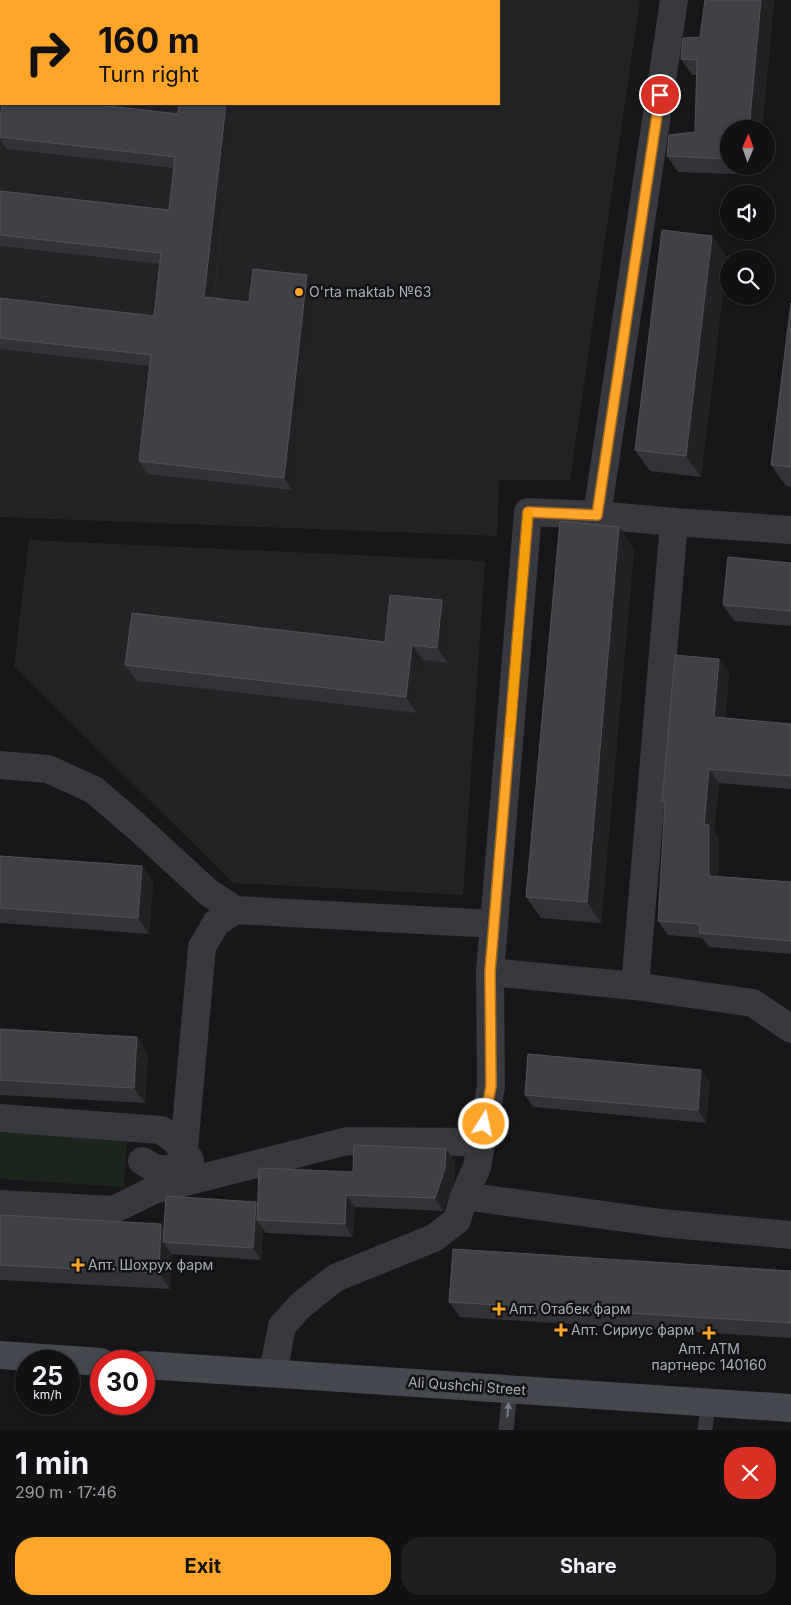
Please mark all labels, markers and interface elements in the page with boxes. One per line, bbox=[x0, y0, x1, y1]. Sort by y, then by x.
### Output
text: 160 m bbox=[98, 19, 200, 61]
icon: right bbox=[15, 20, 80, 85]
text: Turn right bbox=[98, 61, 199, 87]
pin bbox=[639, 74, 681, 116]
icon: arrive bbox=[646, 81, 674, 109]
north arrow bbox=[720, 120, 775, 175]
map controls bbox=[720, 120, 775, 305]
button: sound bbox=[720, 185, 775, 240]
button: search bbox=[720, 250, 775, 305]
place label: O'rta maktab №63 bbox=[309, 283, 431, 300]
marker: O'rta maktab №63 bbox=[293, 286, 305, 298]
position arrow bbox=[457, 1097, 509, 1149]
place label: Апт. Шохрух фарм bbox=[88, 1256, 213, 1273]
marker: Апт. Шохрух фарм bbox=[72, 1259, 84, 1271]
place label: Апт. Отабек фарм bbox=[509, 1300, 631, 1317]
marker: Апт. Отабек фарм bbox=[493, 1303, 505, 1315]
place label: Апт. Сириус фарм bbox=[571, 1321, 694, 1338]
marker: Апт. Сириус фарм bbox=[555, 1324, 567, 1336]
marker: Апт. АТМ партнерс 140160 bbox=[703, 1327, 715, 1339]
place label: Апт. АТМ партнерс 140160 bbox=[651, 1340, 767, 1373]
speed limit sign: 30 bbox=[90, 1350, 155, 1415]
text: 25 bbox=[32, 1361, 63, 1391]
street label: Ali Qushchi Street bbox=[408, 1373, 527, 1398]
text: km/h bbox=[33, 1387, 62, 1402]
one-way arrow bbox=[505, 1401, 513, 1417]
text: 1 min bbox=[15, 1445, 89, 1481]
button: close bbox=[724, 1447, 776, 1499]
text: 290 m · 17:46 bbox=[15, 1482, 117, 1502]
button: Exit bbox=[15, 1537, 391, 1595]
button: Share bbox=[401, 1537, 776, 1595]

